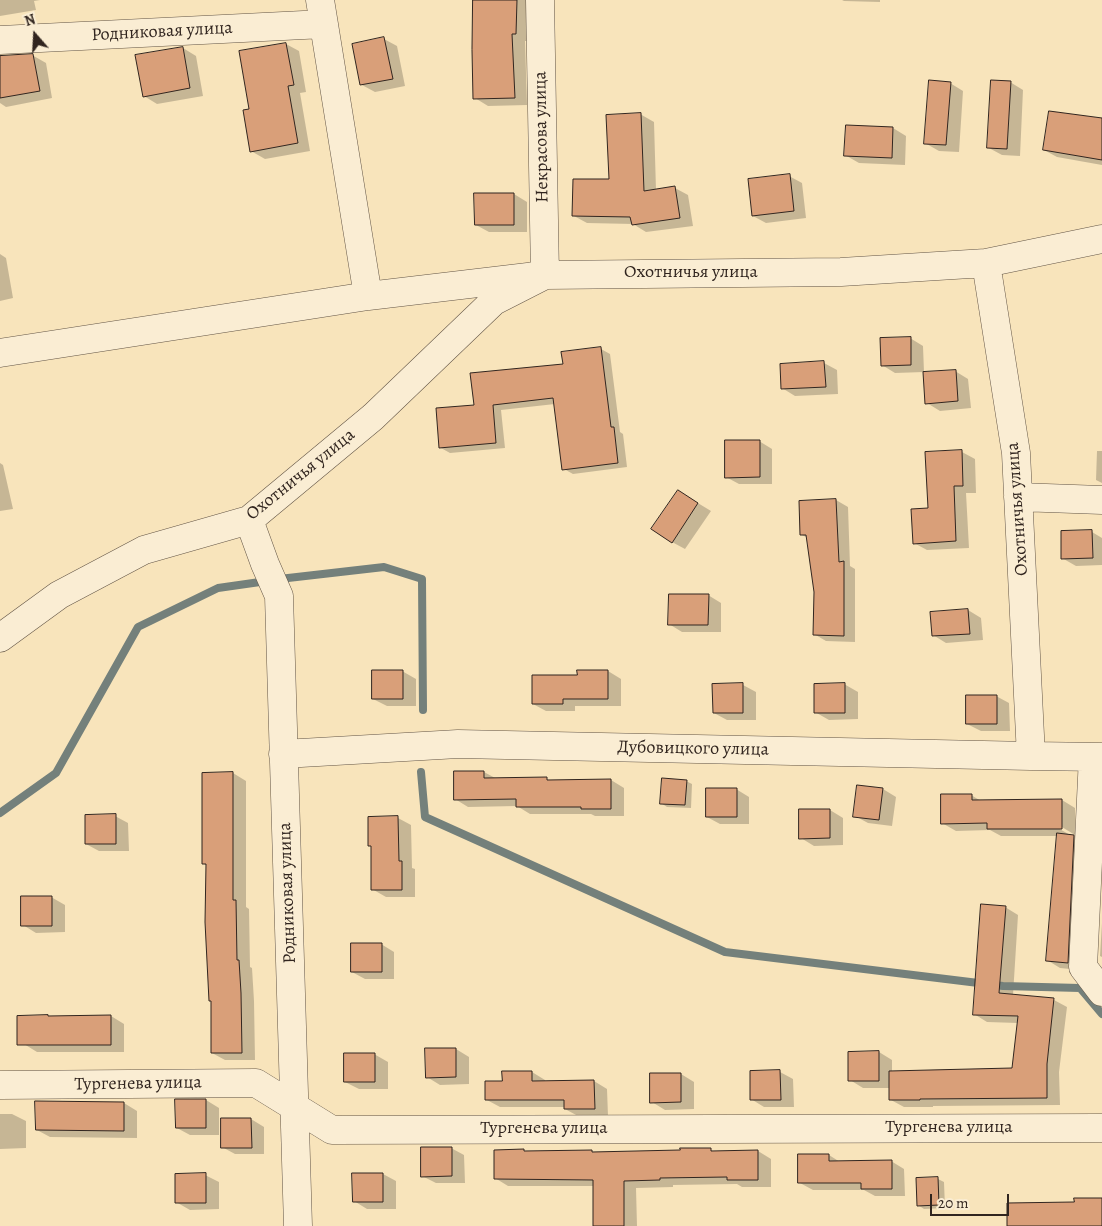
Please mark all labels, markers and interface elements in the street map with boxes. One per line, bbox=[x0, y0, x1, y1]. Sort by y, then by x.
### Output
north arrow bbox=[10, 10, 60, 60]
text: N bbox=[22, 10, 38, 31]
street label: Родниковая улица bbox=[91, 18, 233, 46]
street label: Некрасова улица bbox=[530, 71, 554, 203]
street label: Охотничья улица bbox=[624, 262, 758, 284]
street label: Охотничья улица bbox=[242, 425, 360, 525]
street label: Охотничья улица bbox=[1003, 442, 1033, 576]
street label: Дубовицкого улица bbox=[617, 737, 769, 761]
street label: Родниковая улица bbox=[275, 822, 301, 964]
street label: Тургенева улица bbox=[74, 1072, 202, 1096]
street label: Тургенева улица bbox=[885, 1117, 1013, 1139]
street label: Тургенева улица bbox=[480, 1118, 608, 1140]
scale bar bbox=[932, 1184, 1011, 1216]
text: 20 m bbox=[938, 1193, 969, 1213]

